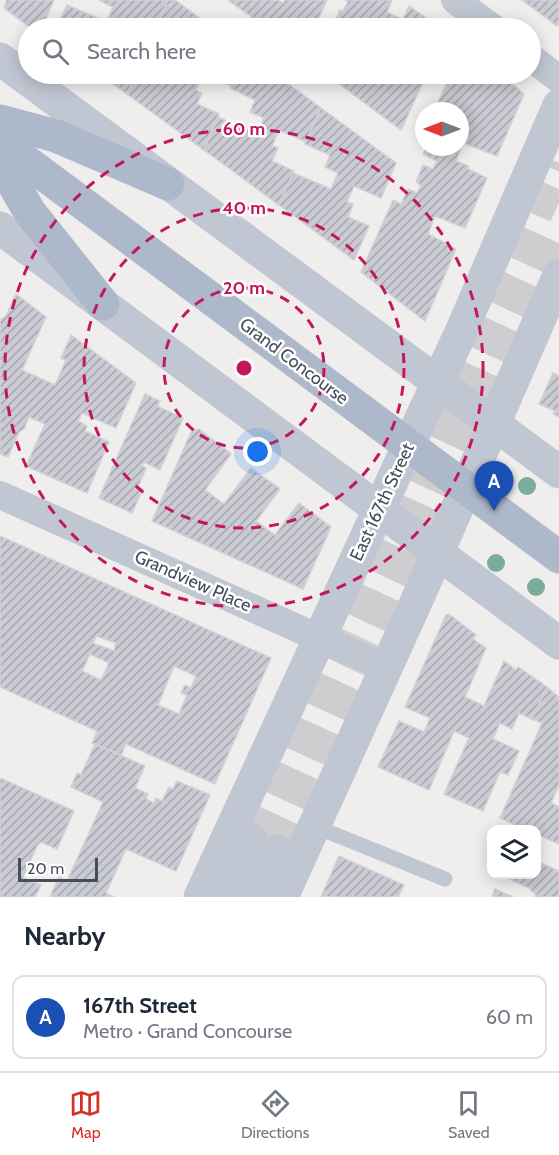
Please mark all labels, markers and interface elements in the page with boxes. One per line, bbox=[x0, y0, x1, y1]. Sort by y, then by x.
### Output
search box bbox=[18, 18, 541, 84]
icon: search bbox=[39, 35, 72, 68]
text: Search here bbox=[87, 38, 196, 65]
north arrow bbox=[415, 102, 469, 156]
text: 60 m bbox=[223, 118, 265, 140]
text: 40 m bbox=[222, 197, 266, 219]
text: 20 m bbox=[223, 277, 265, 299]
street label: Grand Concourse bbox=[235, 313, 353, 409]
centre of rings bbox=[234, 358, 254, 378]
your location bbox=[243, 437, 272, 466]
street label: East 167th Street bbox=[345, 440, 419, 564]
pin: A bbox=[474, 462, 514, 511]
street label: Grandview Place bbox=[131, 545, 255, 617]
map controls bbox=[487, 825, 541, 879]
button: layers bbox=[487, 825, 541, 879]
scale bar bbox=[18, 855, 98, 882]
text: 20 m bbox=[27, 859, 64, 878]
text: Nearby bbox=[24, 920, 105, 952]
text: 167th Street bbox=[83, 992, 197, 1019]
text: A bbox=[39, 1005, 52, 1029]
text: 60 m bbox=[486, 1005, 533, 1029]
text: Metro · Grand Concourse bbox=[83, 1019, 292, 1043]
tab: Map bbox=[69, 1087, 102, 1142]
tab: Directions bbox=[241, 1087, 309, 1142]
tab: Saved bbox=[448, 1087, 490, 1142]

